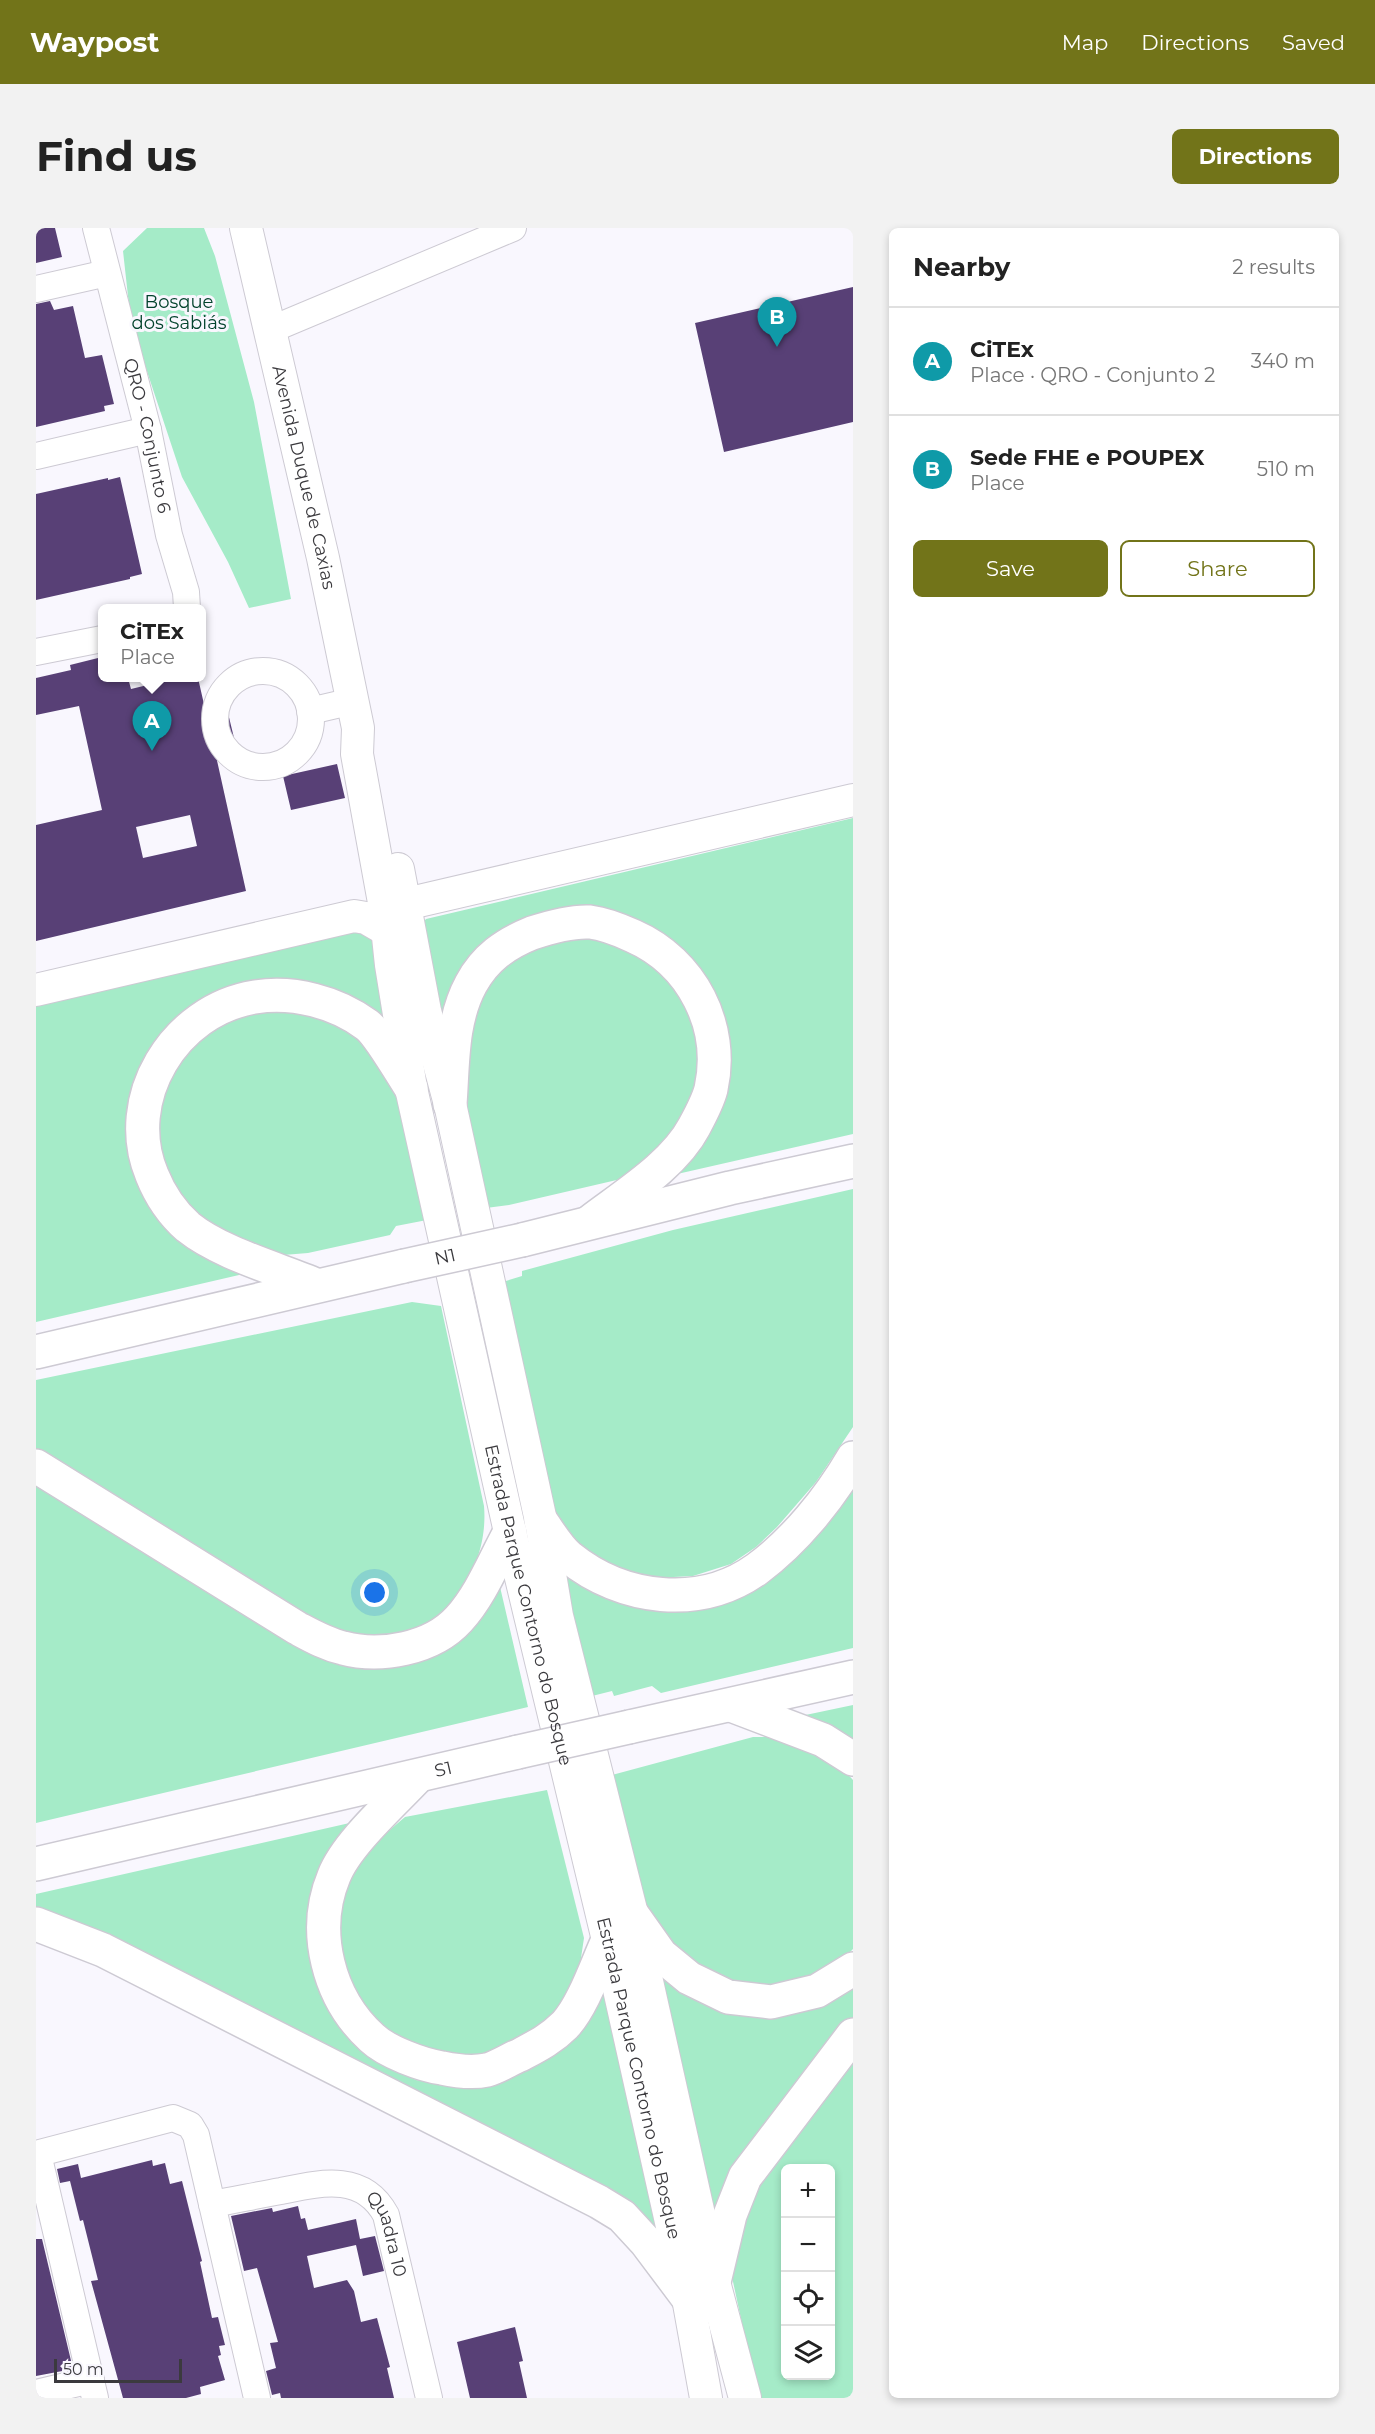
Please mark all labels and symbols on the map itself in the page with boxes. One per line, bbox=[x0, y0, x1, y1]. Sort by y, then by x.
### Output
park label: Bosque dos Sabiás bbox=[131, 291, 227, 334]
pin: B bbox=[758, 298, 796, 347]
street label: QRO - Conjunto 6 bbox=[119, 356, 175, 515]
street label: Avenida Duque de Caxias bbox=[267, 363, 340, 592]
pin: A bbox=[132, 702, 172, 751]
street label: N1 bbox=[432, 1244, 458, 1270]
street label: Estrada Parque Contorno do Bosque bbox=[480, 1442, 577, 1768]
your location bbox=[360, 1578, 389, 1607]
street label: S1 bbox=[432, 1757, 454, 1782]
street label: Estrada Parque Contorno do Bosque bbox=[592, 1915, 686, 2241]
street label: Quadra 10 bbox=[361, 2186, 411, 2279]
scale bar bbox=[54, 2356, 182, 2384]

